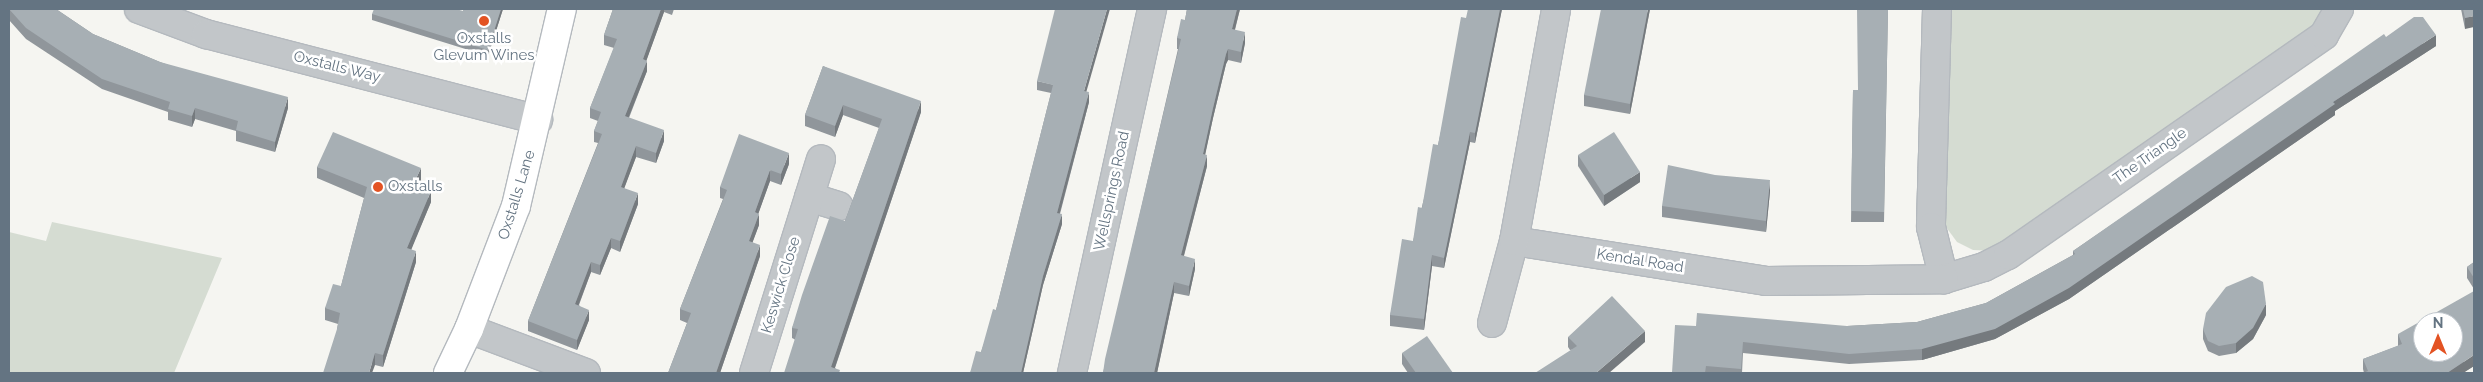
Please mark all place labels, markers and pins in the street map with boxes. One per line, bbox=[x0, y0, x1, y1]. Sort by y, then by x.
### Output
marker: Oxstalls Glevum Wines bbox=[478, 15, 490, 27]
place label: Oxstalls Glevum Wines bbox=[433, 29, 535, 64]
place label: Oxstalls bbox=[388, 178, 443, 196]
marker: Oxstalls bbox=[372, 181, 384, 193]

